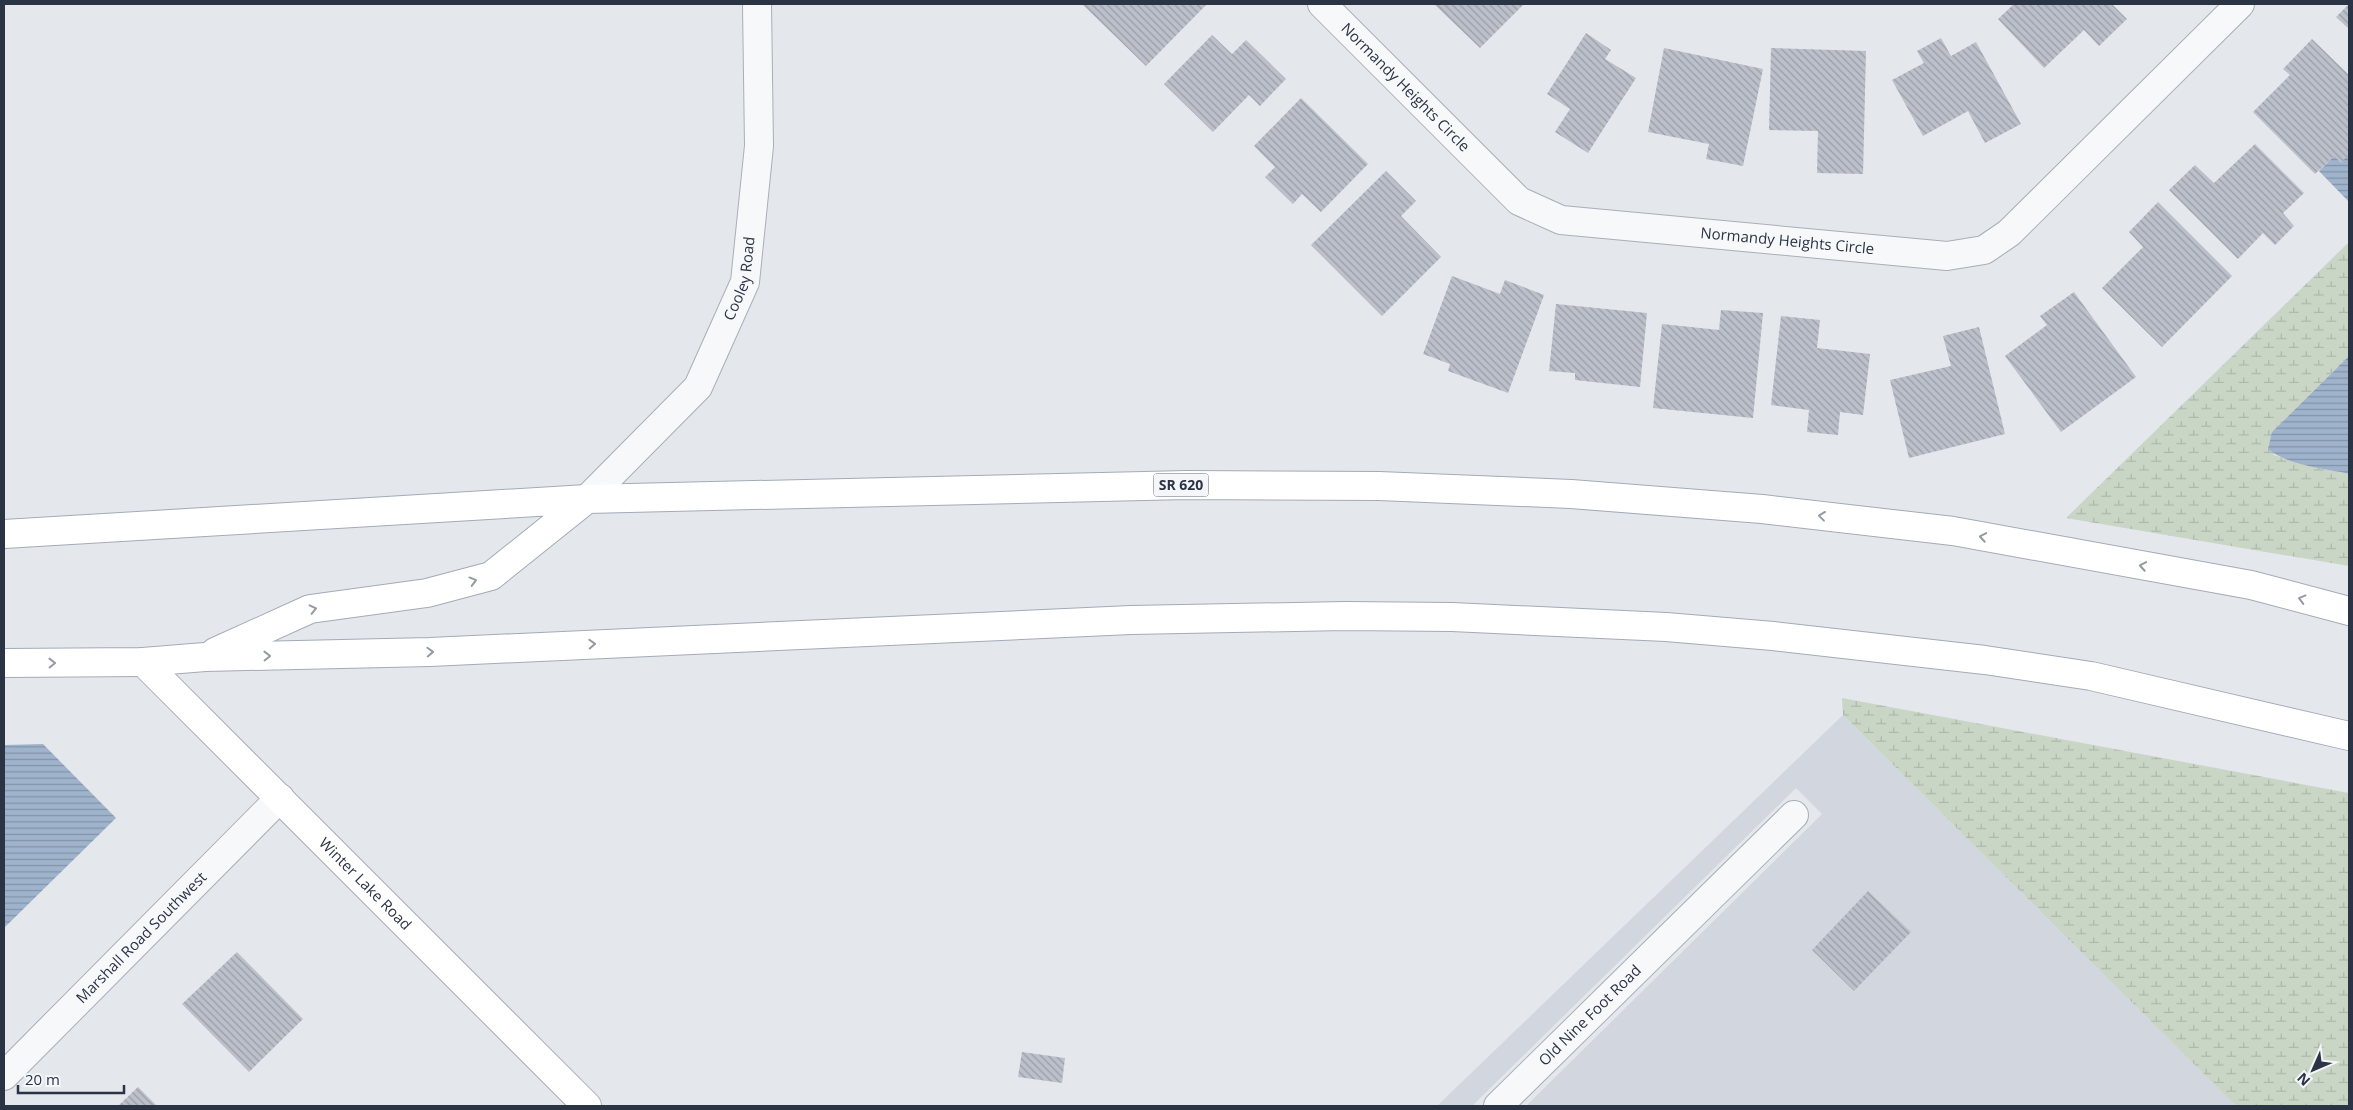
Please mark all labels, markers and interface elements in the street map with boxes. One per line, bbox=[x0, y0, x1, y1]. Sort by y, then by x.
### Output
street label: Normandy Heights Circle bbox=[1337, 18, 1475, 155]
street label: Normandy Heights Circle bbox=[1700, 222, 1875, 258]
street label: Cooley Road bbox=[718, 235, 759, 323]
road number: SR 620 bbox=[1154, 474, 1208, 496]
one-way arrow bbox=[1818, 511, 1826, 522]
one-way arrow bbox=[1979, 532, 1988, 542]
one-way arrow bbox=[2139, 561, 2147, 571]
one-way arrow bbox=[468, 576, 477, 587]
one-way arrow bbox=[2299, 594, 2307, 604]
one-way arrow bbox=[309, 605, 317, 615]
one-way arrow bbox=[588, 639, 596, 649]
one-way arrow bbox=[426, 647, 434, 657]
one-way arrow bbox=[264, 651, 272, 661]
one-way arrow bbox=[49, 658, 57, 668]
street label: Winter Lake Road bbox=[315, 833, 416, 934]
street label: Marshall Road Southwest bbox=[71, 867, 210, 1007]
street label: Old Nine Foot Road bbox=[1534, 960, 1645, 1070]
north arrow bbox=[2288, 1045, 2338, 1095]
scale bar bbox=[18, 1062, 124, 1094]
text: 20 m bbox=[25, 1069, 60, 1089]
text: N bbox=[2293, 1069, 2314, 1090]

